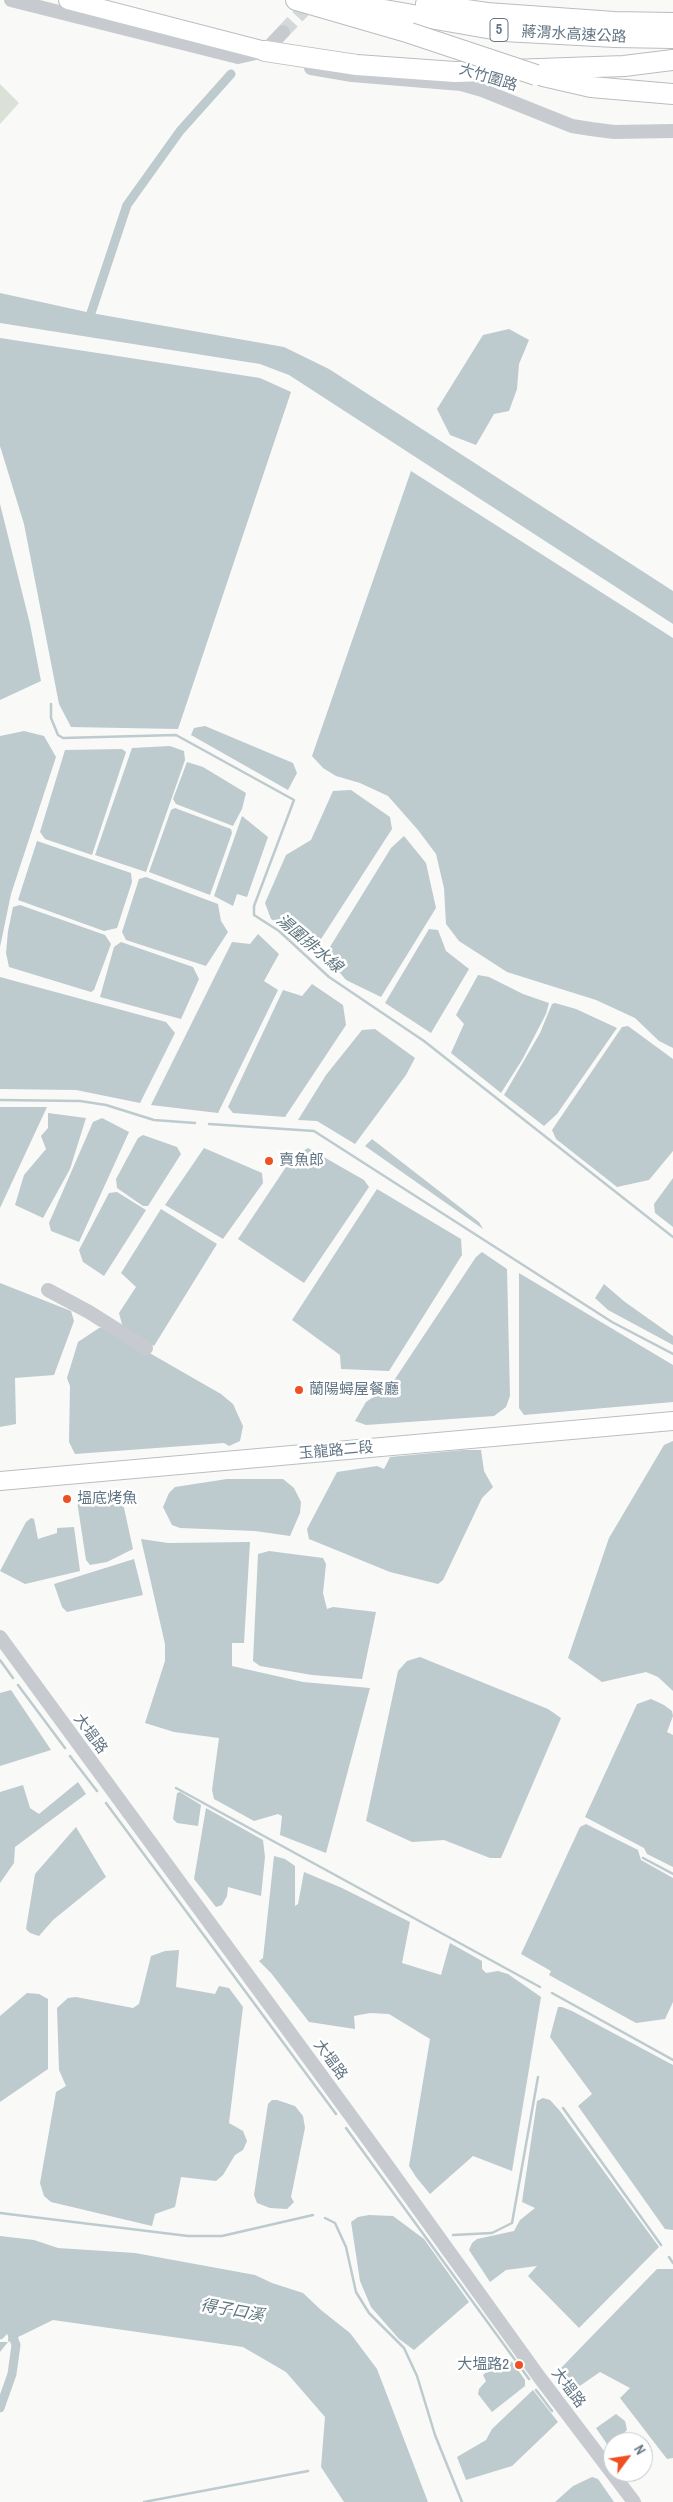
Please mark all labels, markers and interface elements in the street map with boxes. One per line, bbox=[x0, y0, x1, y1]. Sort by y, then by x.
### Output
road number: 5 bbox=[490, 18, 508, 42]
street label: 蔣渭水高速公路 bbox=[521, 23, 627, 47]
street label: 大竹圍路 bbox=[457, 61, 519, 95]
water label: 湯圍排水線 bbox=[272, 911, 346, 977]
place label: 賣魚郎 bbox=[279, 1152, 324, 1170]
marker: 賣魚郎 bbox=[263, 1155, 275, 1167]
place label: 蘭陽蟳屋餐廳 bbox=[309, 1381, 399, 1399]
marker: 蘭陽蟳屋餐廳 bbox=[293, 1384, 305, 1396]
street label: 玉龍路二段 bbox=[298, 1439, 374, 1463]
place label: 塭底烤魚 bbox=[77, 1490, 137, 1508]
marker: 塭底烤魚 bbox=[61, 1493, 73, 1505]
street label: 大塭路 bbox=[69, 1711, 111, 1757]
street label: 大塭路 bbox=[309, 2037, 351, 2083]
water label: 得子口溪 bbox=[199, 2296, 265, 2326]
place label: 大塭路2 bbox=[457, 2356, 509, 2374]
marker: 大塭路2 bbox=[513, 2359, 525, 2371]
street label: 大塭路 bbox=[547, 2365, 589, 2411]
north arrow bbox=[603, 2432, 653, 2482]
text: N bbox=[630, 2442, 650, 2458]

